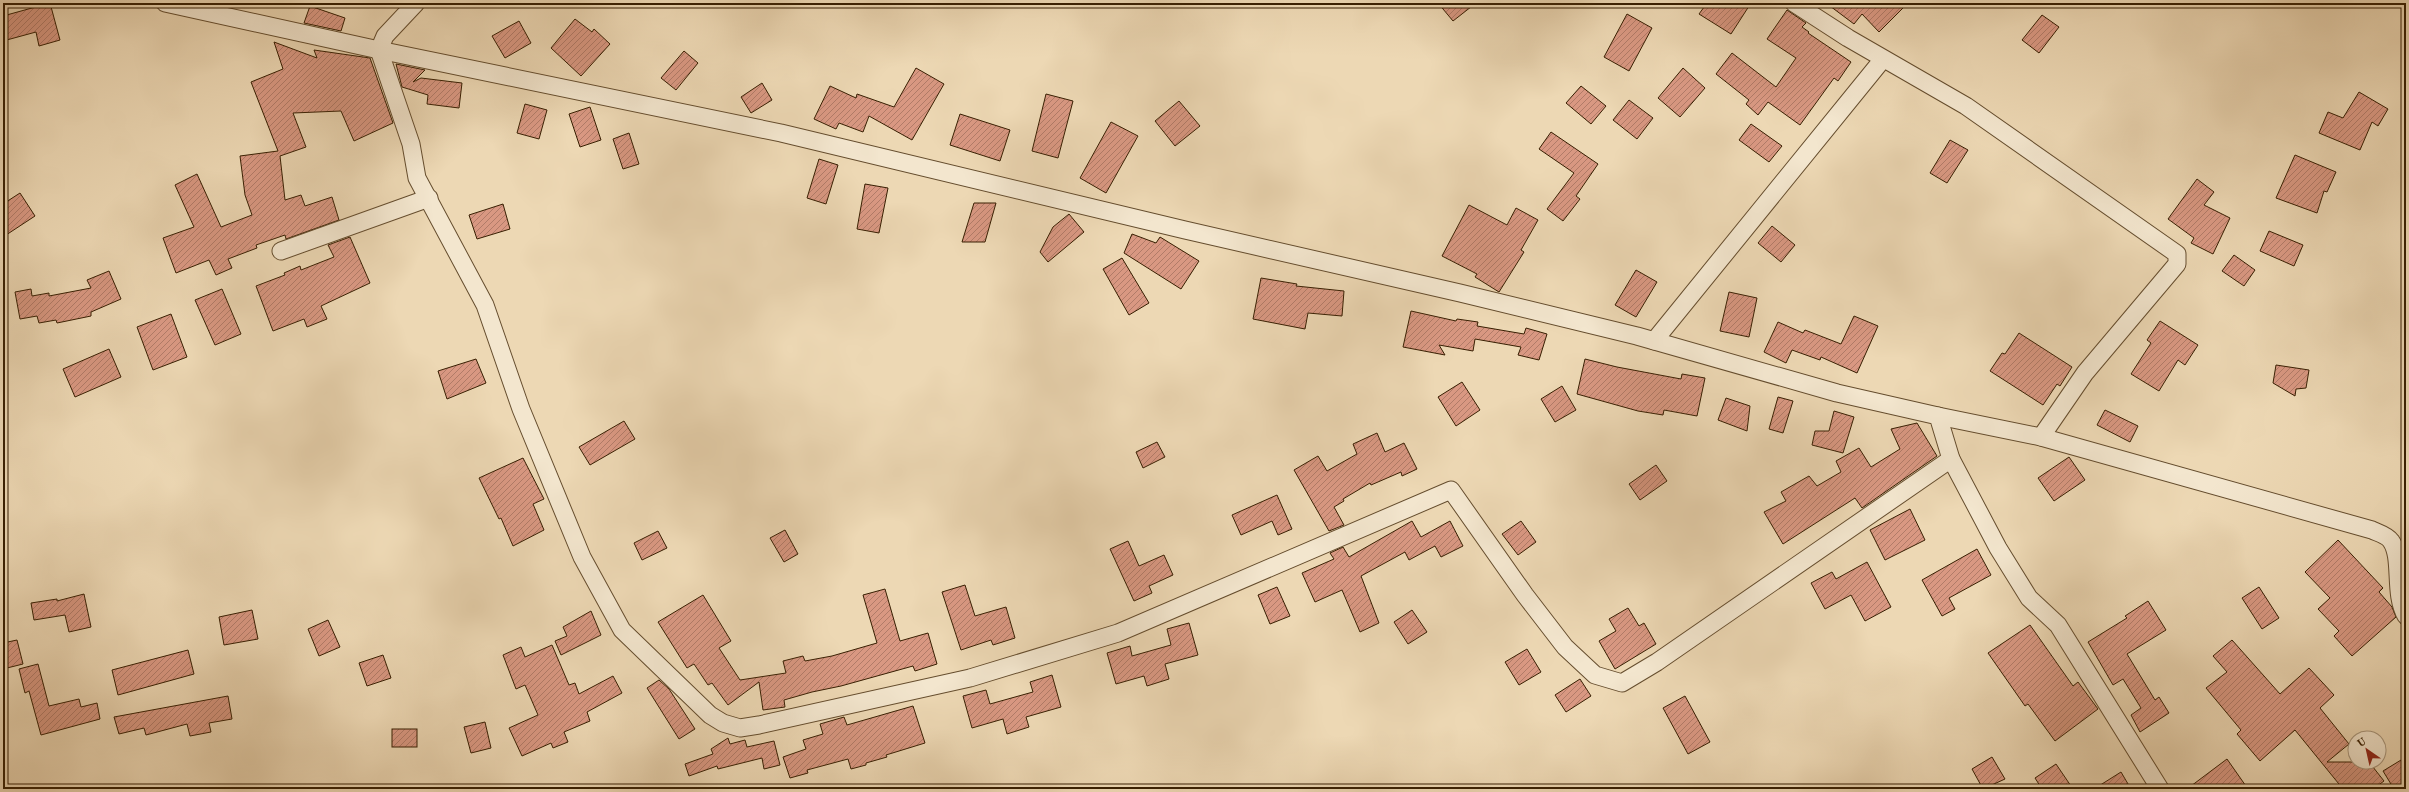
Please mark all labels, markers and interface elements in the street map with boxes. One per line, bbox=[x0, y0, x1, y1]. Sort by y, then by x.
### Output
north arrow bbox=[2347, 730, 2387, 770]
text: U bbox=[2355, 734, 2370, 751]

